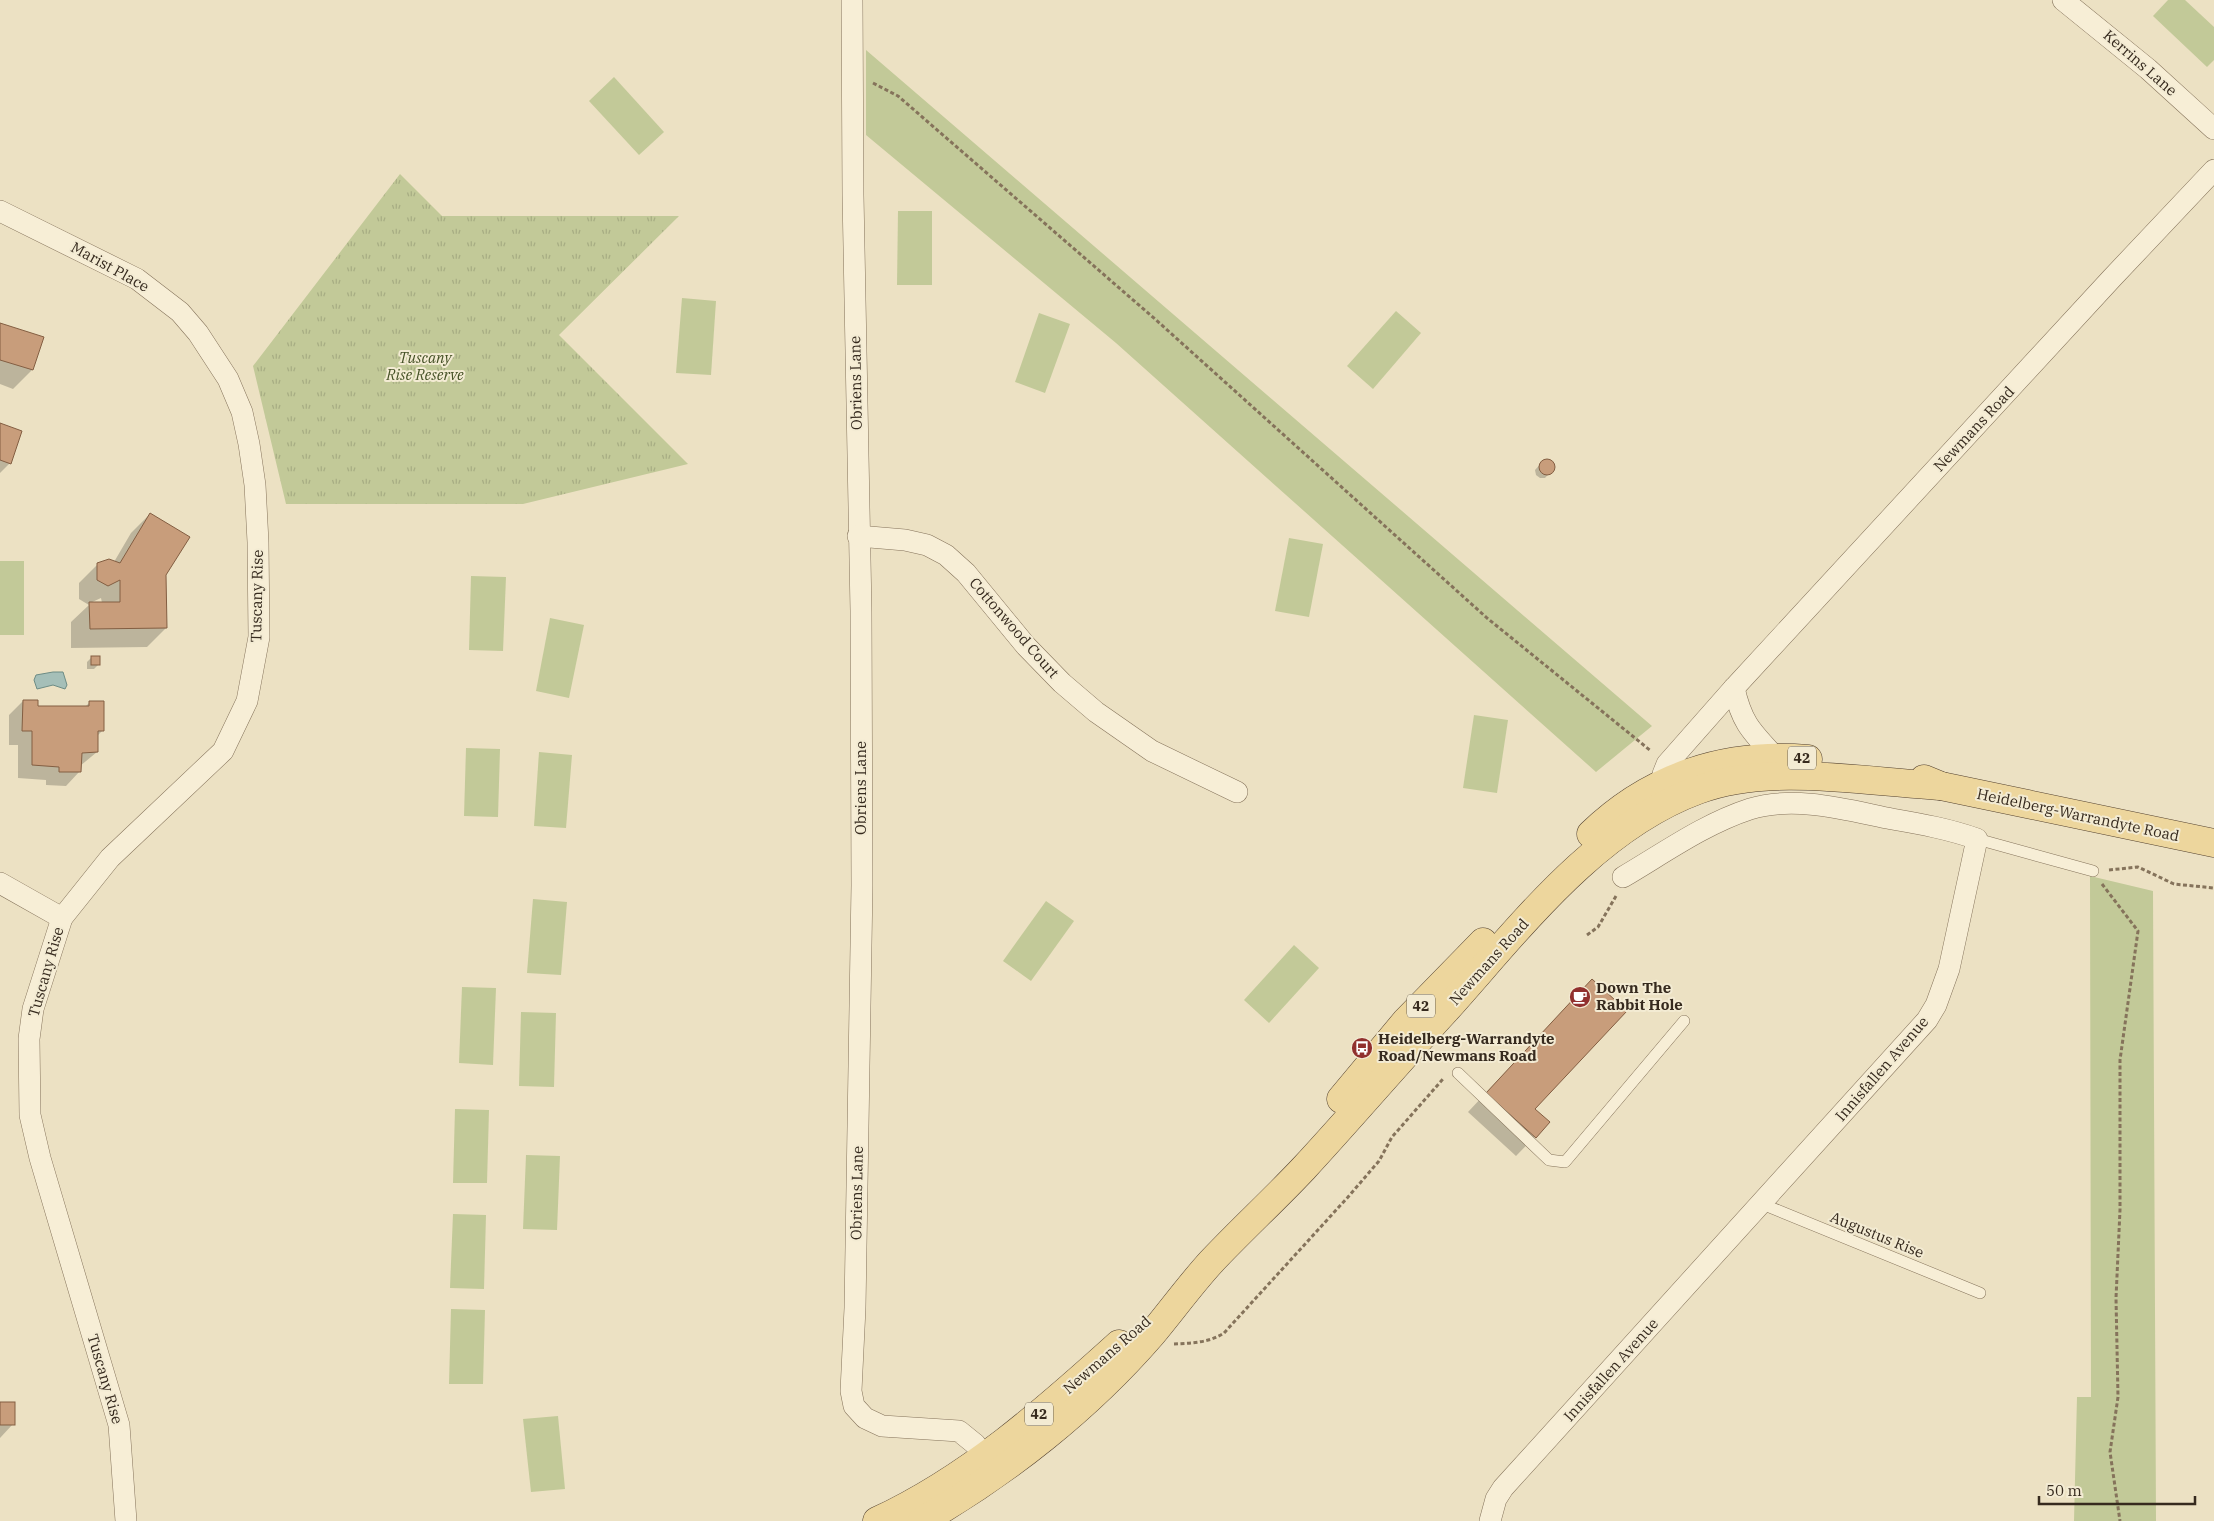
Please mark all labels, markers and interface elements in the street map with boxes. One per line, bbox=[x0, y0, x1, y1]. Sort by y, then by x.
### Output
street label: Kerrins Lane bbox=[2100, 25, 2181, 100]
street label: Marist Place bbox=[68, 237, 153, 296]
street label: Obriens Lane bbox=[845, 336, 866, 430]
park label: Tuscany Rise Reserve bbox=[385, 348, 464, 384]
street label: Newmans Road bbox=[1929, 382, 2018, 475]
street label: Tuscany Rise bbox=[246, 549, 267, 643]
street label: Cottonwood Court bbox=[965, 573, 1063, 682]
street label: Obriens Lane bbox=[851, 741, 870, 835]
road number: 42 bbox=[1788, 746, 1816, 770]
street label: Heidelberg-Warrandyte Road bbox=[1975, 784, 2181, 845]
street label: Newmans Road bbox=[1445, 914, 1532, 1009]
street label: Tuscany Rise bbox=[24, 925, 67, 1019]
place label: Down The Rabbit Hole bbox=[1596, 978, 1683, 1014]
cafe icon: Down The Rabbit Hole bbox=[1568, 985, 1592, 1009]
road number: 42 bbox=[1407, 994, 1435, 1018]
street label: Innisfallen Avenue bbox=[1831, 1012, 1932, 1125]
place label: Heidelberg-Warrandyte Road/Newmans Road bbox=[1378, 1029, 1555, 1065]
bus stop icon: Heidelberg-Warrandyte Road/Newmans Road bbox=[1350, 1036, 1374, 1060]
street label: Obriens Lane bbox=[846, 1146, 867, 1240]
street label: Augustus Rise bbox=[1828, 1207, 1927, 1262]
street label: Newmans Road bbox=[1059, 1311, 1154, 1398]
street label: Innisfallen Avenue bbox=[1559, 1314, 1662, 1425]
street label: Tuscany Rise bbox=[84, 1332, 127, 1426]
road number: 42 bbox=[1025, 1402, 1053, 1426]
scale bar bbox=[2039, 1474, 2195, 1506]
text: 50 m bbox=[2046, 1481, 2082, 1500]

